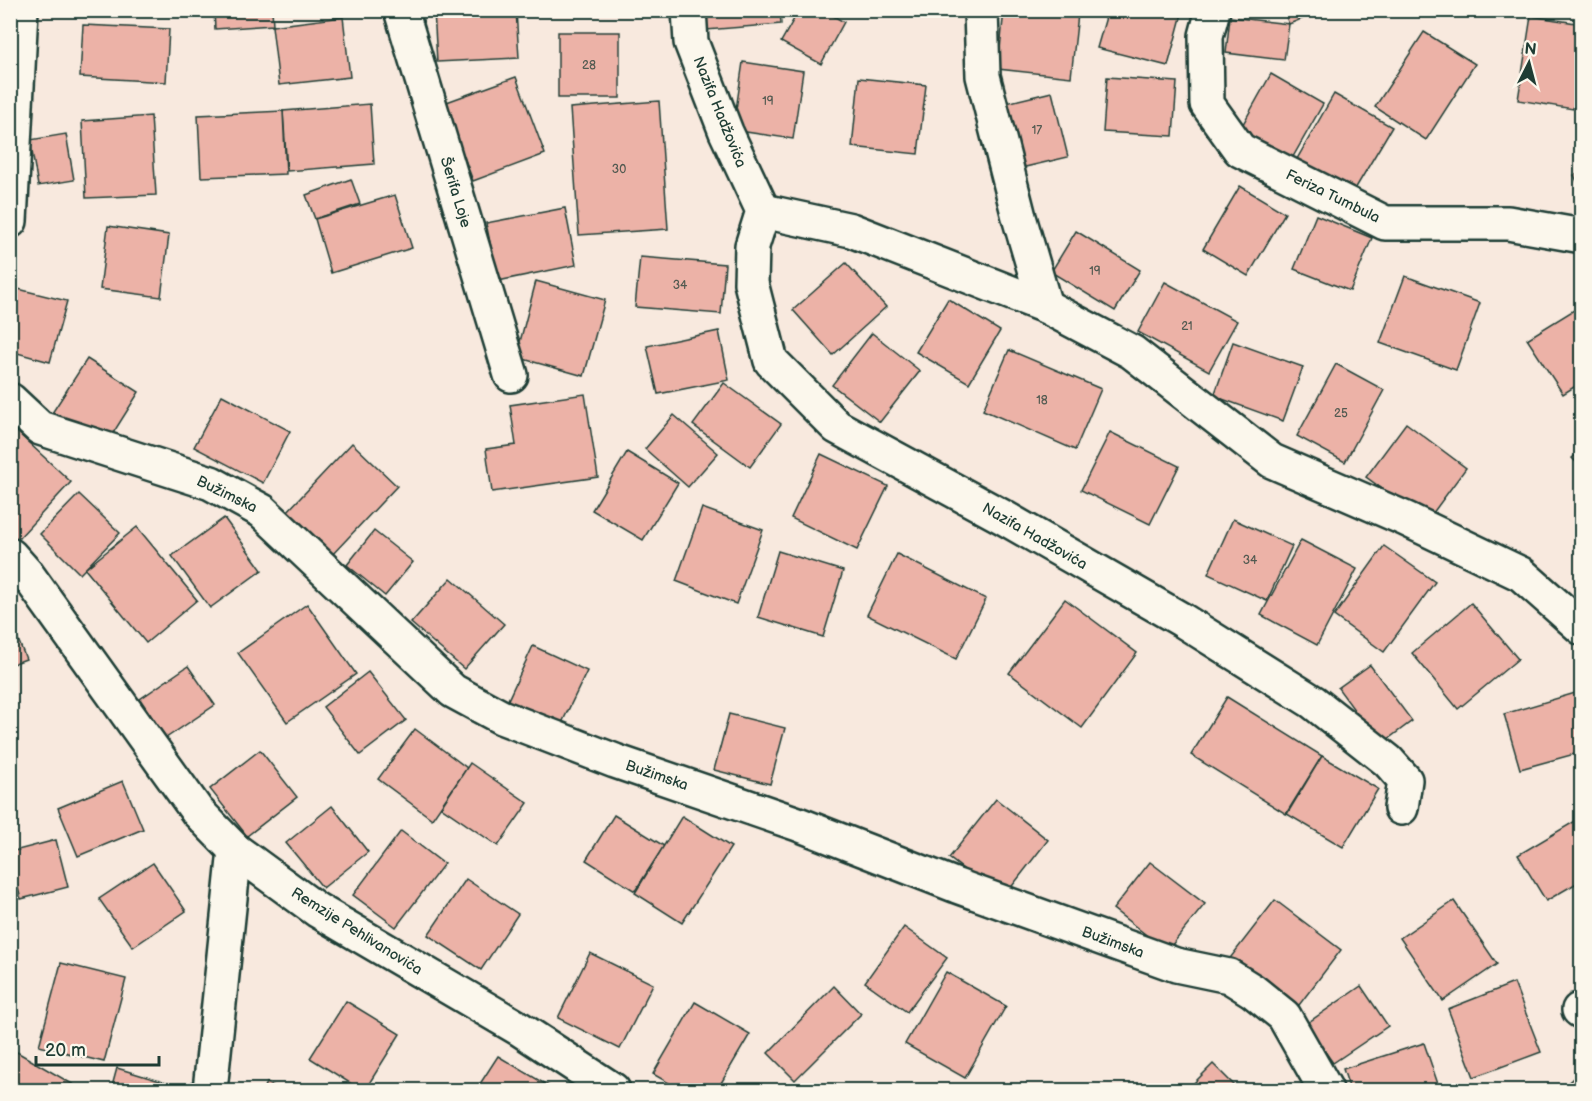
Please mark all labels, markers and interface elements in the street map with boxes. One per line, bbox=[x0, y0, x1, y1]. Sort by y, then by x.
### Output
north arrow bbox=[1499, 33, 1559, 93]
text: N bbox=[1523, 39, 1537, 60]
street label: Nazifa Hadžovića bbox=[689, 54, 750, 171]
house number: 28 bbox=[582, 58, 596, 73]
house number: 19 bbox=[762, 94, 774, 109]
house number: 17 bbox=[1032, 123, 1042, 138]
street label: Šerifa Loje bbox=[436, 154, 475, 230]
house number: 30 bbox=[612, 162, 626, 177]
street label: Feriza Tumbula bbox=[1283, 165, 1383, 227]
house number: 19 bbox=[1089, 264, 1101, 279]
house number: 34 bbox=[673, 278, 688, 293]
house number: 21 bbox=[1181, 319, 1193, 334]
house number: 18 bbox=[1036, 393, 1048, 408]
house number: 25 bbox=[1334, 406, 1348, 421]
street label: Bužimska bbox=[193, 472, 260, 517]
street label: Nazifa Hadžovića bbox=[979, 499, 1091, 574]
house number: 34 bbox=[1243, 553, 1258, 568]
street label: Bužimska bbox=[623, 756, 691, 795]
street label: Remzije Pehlivanovića bbox=[288, 883, 426, 980]
street label: Bužimska bbox=[1079, 922, 1147, 963]
scale bar bbox=[36, 1029, 159, 1067]
text: 20 m bbox=[45, 1040, 86, 1061]

